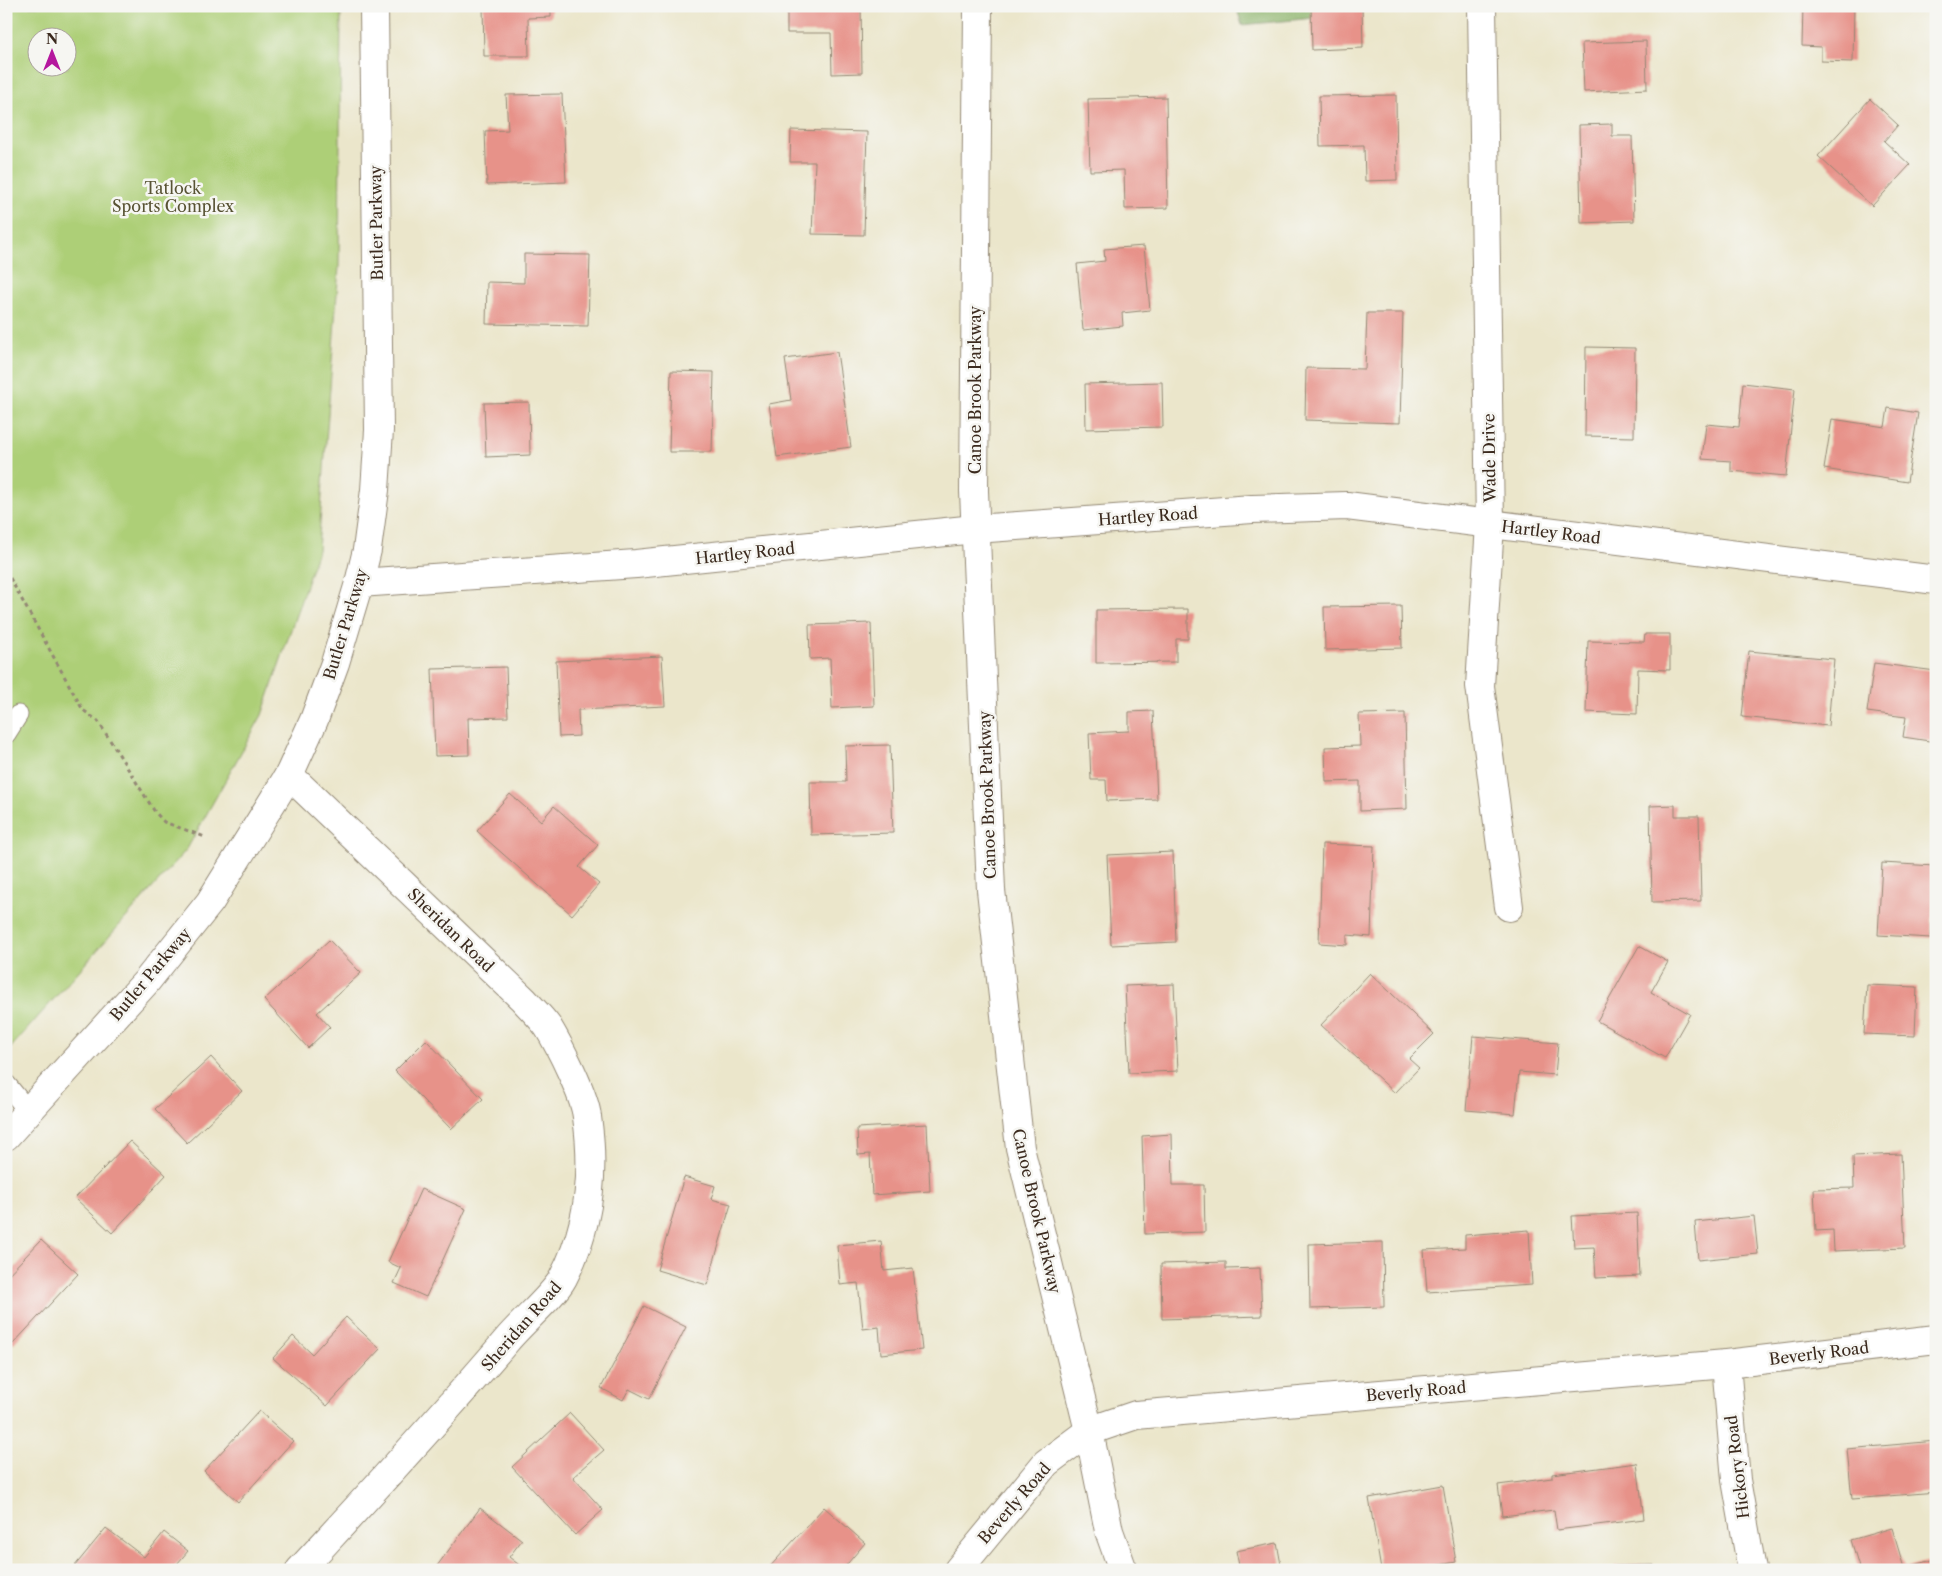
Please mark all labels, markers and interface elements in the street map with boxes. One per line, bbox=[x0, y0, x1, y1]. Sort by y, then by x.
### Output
north arrow bbox=[28, 28, 78, 78]
text: N bbox=[46, 30, 58, 48]
street label: Butler Parkway bbox=[365, 164, 387, 281]
park label: Tatlock Sports Complex bbox=[112, 178, 235, 216]
street label: Canoe Brook Parkway bbox=[965, 305, 985, 474]
street label: Wade Drive bbox=[1478, 413, 1500, 504]
street label: Hartley Road bbox=[1097, 503, 1199, 529]
street label: Hartley Road bbox=[1500, 516, 1602, 548]
street label: Hartley Road bbox=[694, 538, 796, 568]
street label: Butler Parkway bbox=[319, 565, 372, 682]
street label: Canoe Brook Parkway bbox=[974, 709, 1000, 880]
street label: Sheridan Road bbox=[404, 884, 498, 976]
street label: Butler Parkway bbox=[105, 923, 195, 1025]
street label: Canoe Brook Parkway bbox=[1008, 1127, 1066, 1296]
street label: Sheridan Road bbox=[477, 1277, 566, 1375]
street label: Beverly Road bbox=[1768, 1337, 1870, 1369]
street label: Beverly Road bbox=[1365, 1377, 1467, 1405]
street label: Hickory Road bbox=[1721, 1414, 1753, 1520]
street label: Beverly Road bbox=[973, 1458, 1055, 1548]

